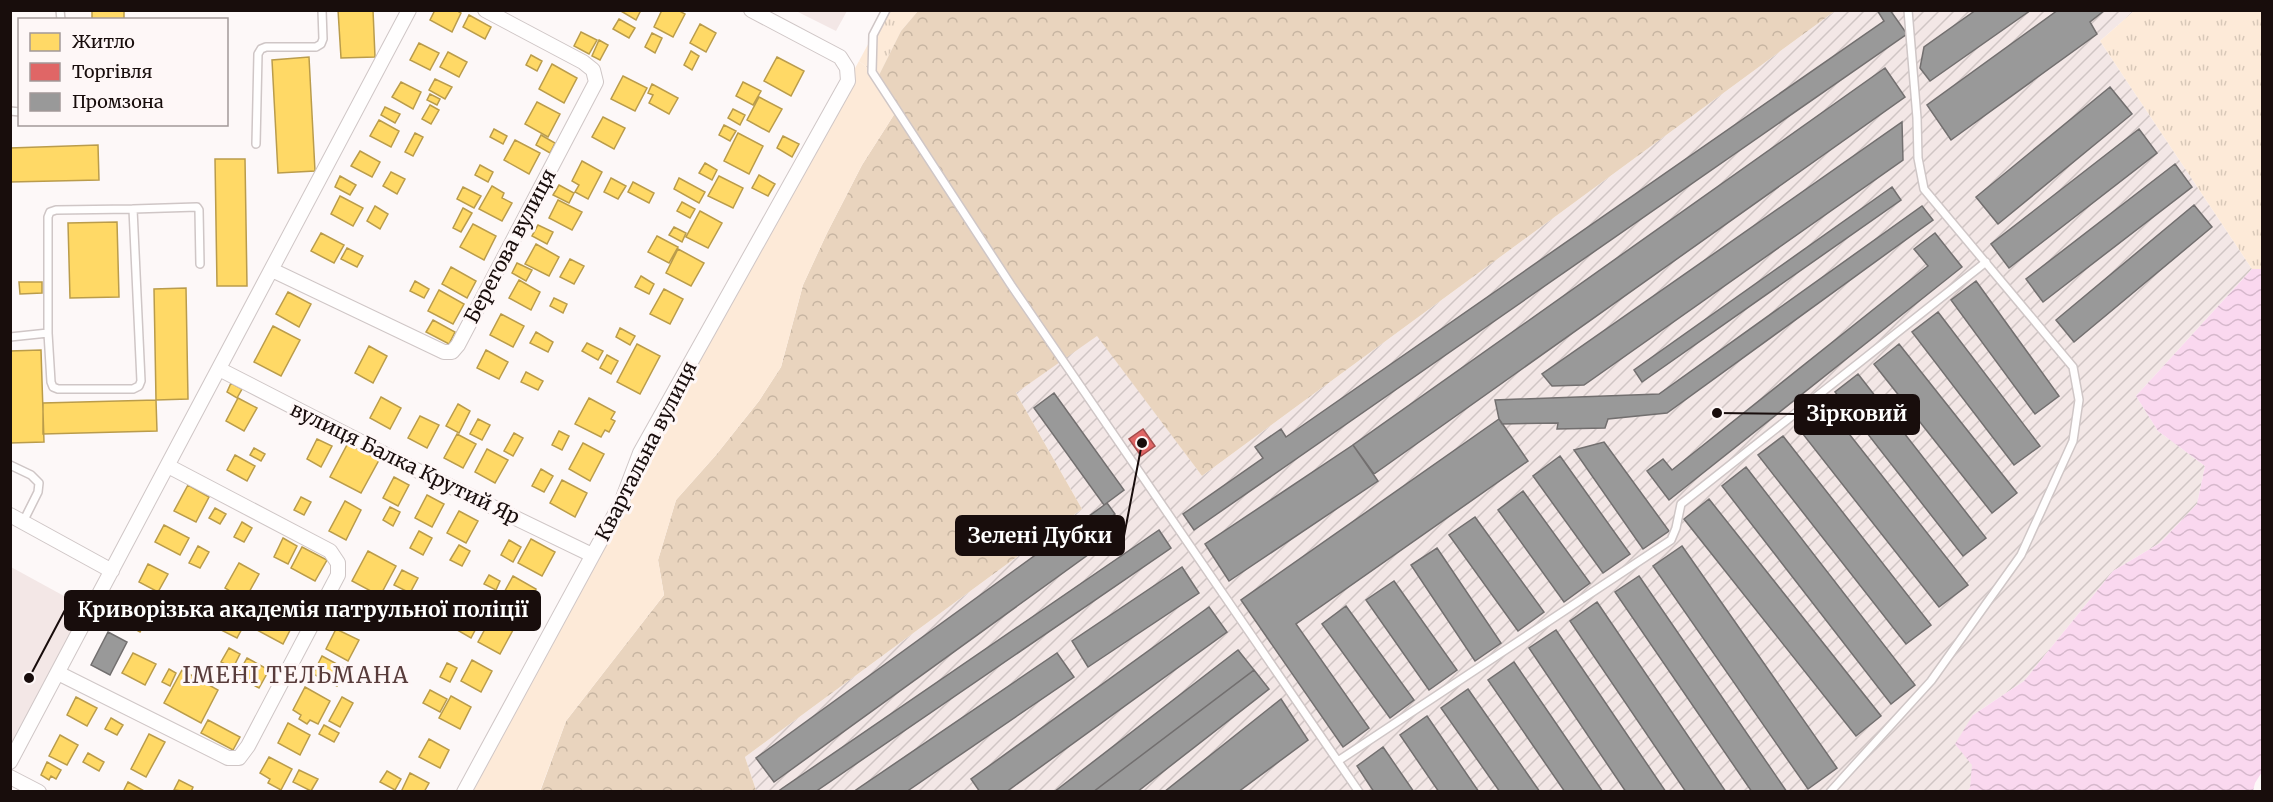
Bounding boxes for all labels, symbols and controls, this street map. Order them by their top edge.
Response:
legend [18,18,228,126]
text: Житло [72,30,135,53]
text: Торгівля [72,60,153,83]
text: Промзона [72,90,164,113]
street label: Берегова вулиця [458,164,561,327]
street label: Квартальна вулиця [589,357,702,545]
callout: Зірковий [1795,395,1919,434]
street label: вулиця Балка Крутий Яр [286,396,524,529]
text: Зірковий [1807,400,1908,427]
callout: Зелені Дубки [956,516,1124,555]
text: Зелені Дубки [968,522,1112,549]
callout: Криворізька академія патрульної поліції [65,591,540,630]
text: Криворізька академія патрульної поліції [78,596,529,623]
district label: ІМЕНІ ТЕЛЬМАНА [183,661,409,689]

